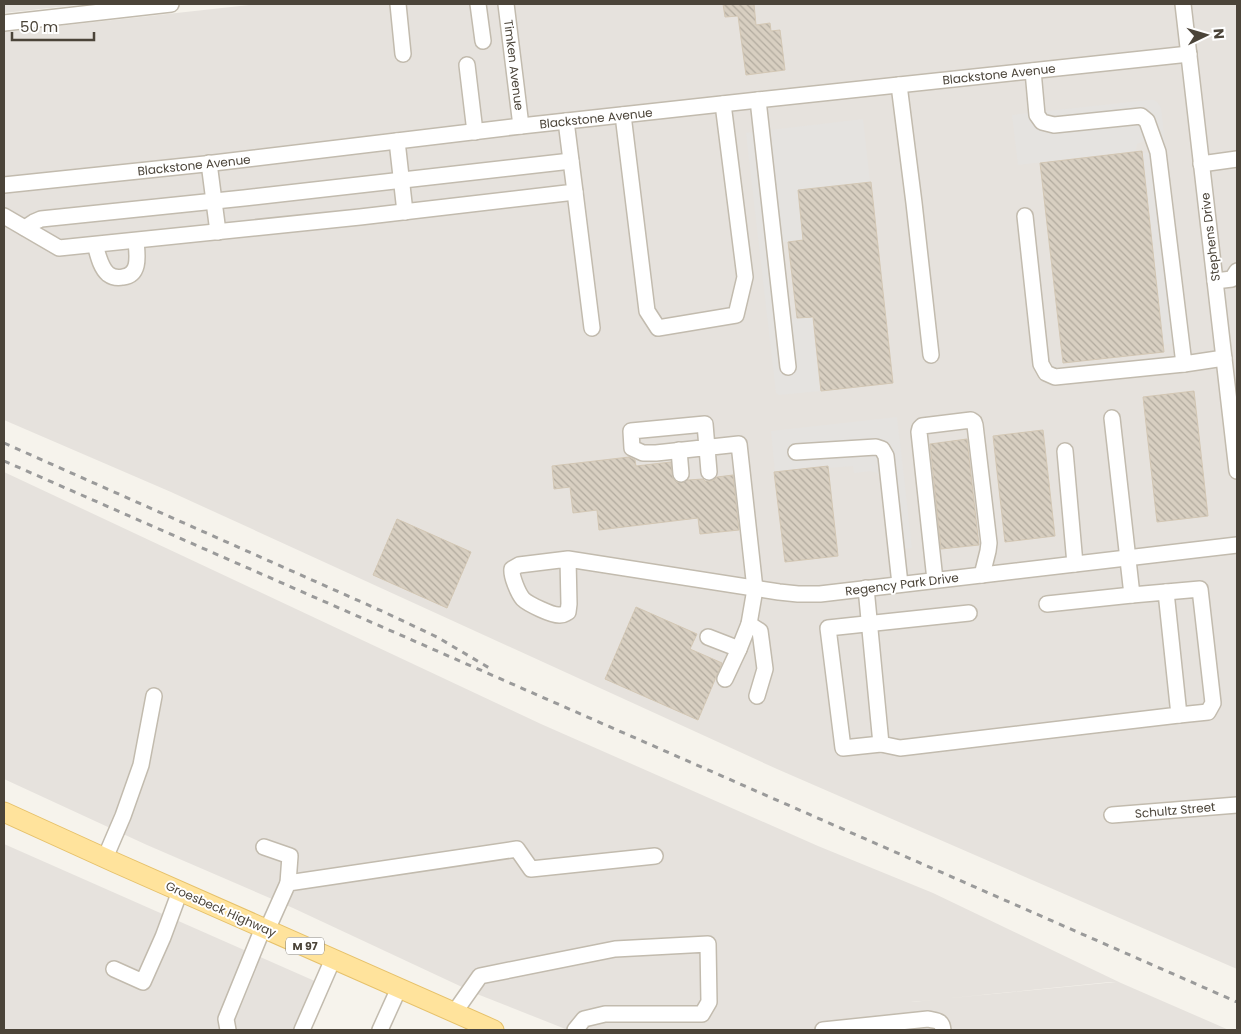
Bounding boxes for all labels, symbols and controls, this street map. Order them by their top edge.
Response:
scale bar [12,10,95,42]
north arrow [1181,10,1231,60]
text: 50 m [20,16,58,37]
street label: Timken Avenue [500,19,528,111]
text: N [1209,28,1229,40]
street label: Blackstone Avenue [942,60,1056,88]
street label: Blackstone Avenue [539,104,653,132]
street label: Blackstone Avenue [137,151,251,179]
street label: Stephens Drive [1196,192,1224,282]
street label: Regency Park Drive [844,569,960,599]
street label: Schultz Street [1134,798,1216,822]
street label: Groesbeck Highway [163,877,279,941]
road number: M 97 [286,938,324,954]

